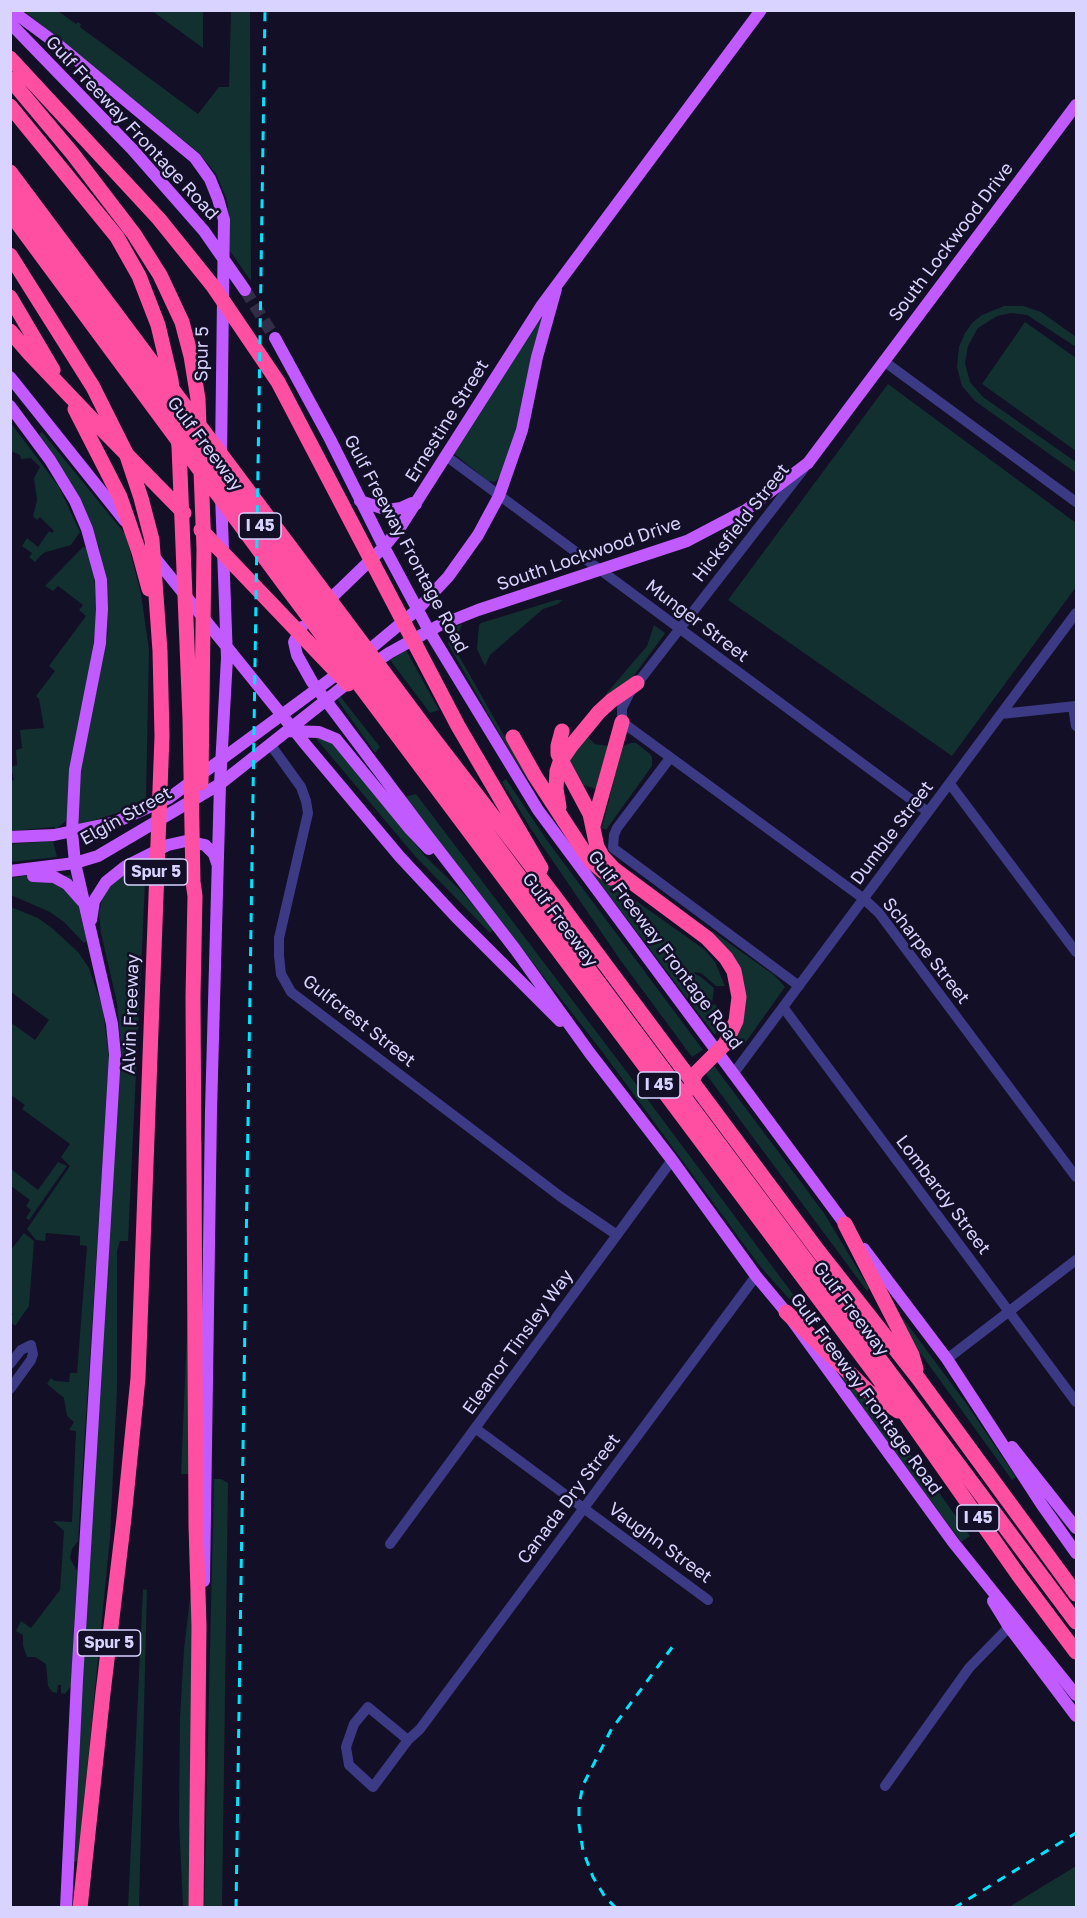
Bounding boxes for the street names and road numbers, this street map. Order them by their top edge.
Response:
street label: Gulf Freeway Frontage Road [41,32,223,224]
street label: South Lockwood Drive [884,158,1018,326]
street label: Spur 5 [191,326,213,382]
street label: Ernestine Street [401,356,493,486]
street label: Gulf Freeway [163,393,247,495]
street label: Gulf Freeway Frontage Road [339,431,473,657]
street label: Hicksfield Street [688,460,794,586]
street label: South Lockwood Drive [494,512,684,596]
road number: I 45 [239,513,281,539]
street label: Munger Street [641,575,753,667]
street label: Dumble Street [846,777,938,889]
street label: Elgin Street [76,782,176,850]
street label: Gulf Freeway Frontage Road [583,846,747,1054]
road number: Spur 5 [124,859,188,885]
street label: Gulf Freeway [518,869,602,971]
street label: Scharpe Street [878,894,974,1008]
street label: Alvin Freeway [118,954,144,1074]
street label: Gulfcrest Street [298,970,420,1072]
road number: I 45 [638,1072,680,1098]
street label: Lombardy Street [891,1131,995,1259]
street label: Gulf Freeway [809,1258,893,1360]
street label: Eleanor Tinsley Way [458,1265,578,1419]
street label: Gulf Freeway Frontage Road [786,1289,946,1499]
street label: Canada Dry Street [513,1430,625,1568]
street label: Vaughn Street [604,1498,716,1588]
road number: I 45 [957,1505,999,1531]
road number: Spur 5 [78,1630,140,1656]

